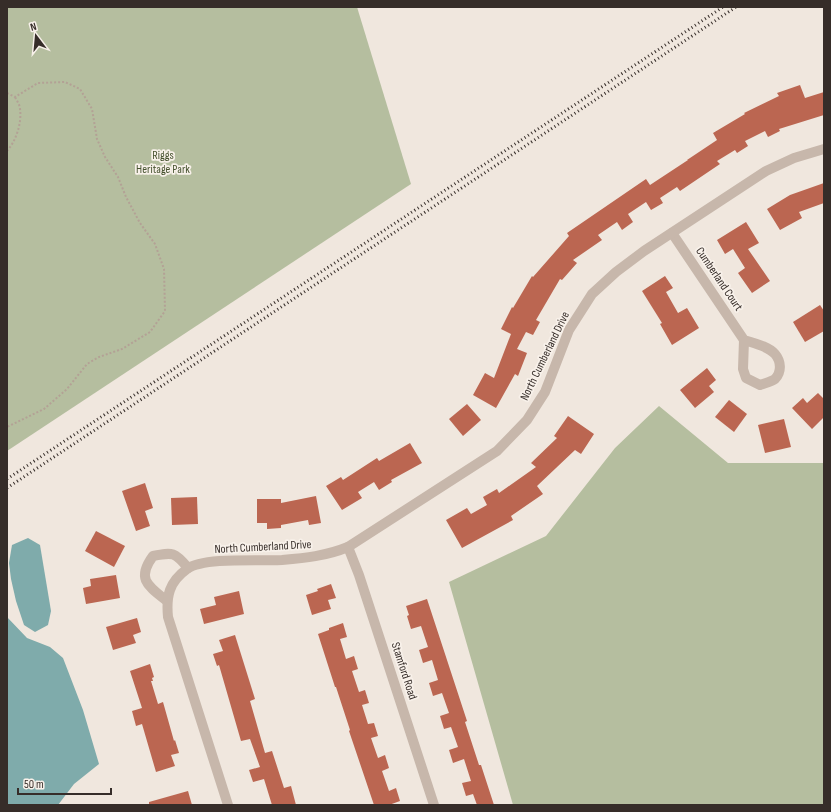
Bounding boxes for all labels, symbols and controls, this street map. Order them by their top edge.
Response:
north arrow [16,16,56,56]
text: N [29,20,38,34]
park label: Riggs Heritage Park [136,148,190,177]
street label: Cumberland Court [692,244,746,314]
street label: North Cumberland Drive [517,309,573,403]
street label: North Cumberland Drive [214,537,312,557]
street label: Stamford Road [388,640,420,702]
scale bar [18,770,111,796]
text: 50 m [24,777,44,792]

